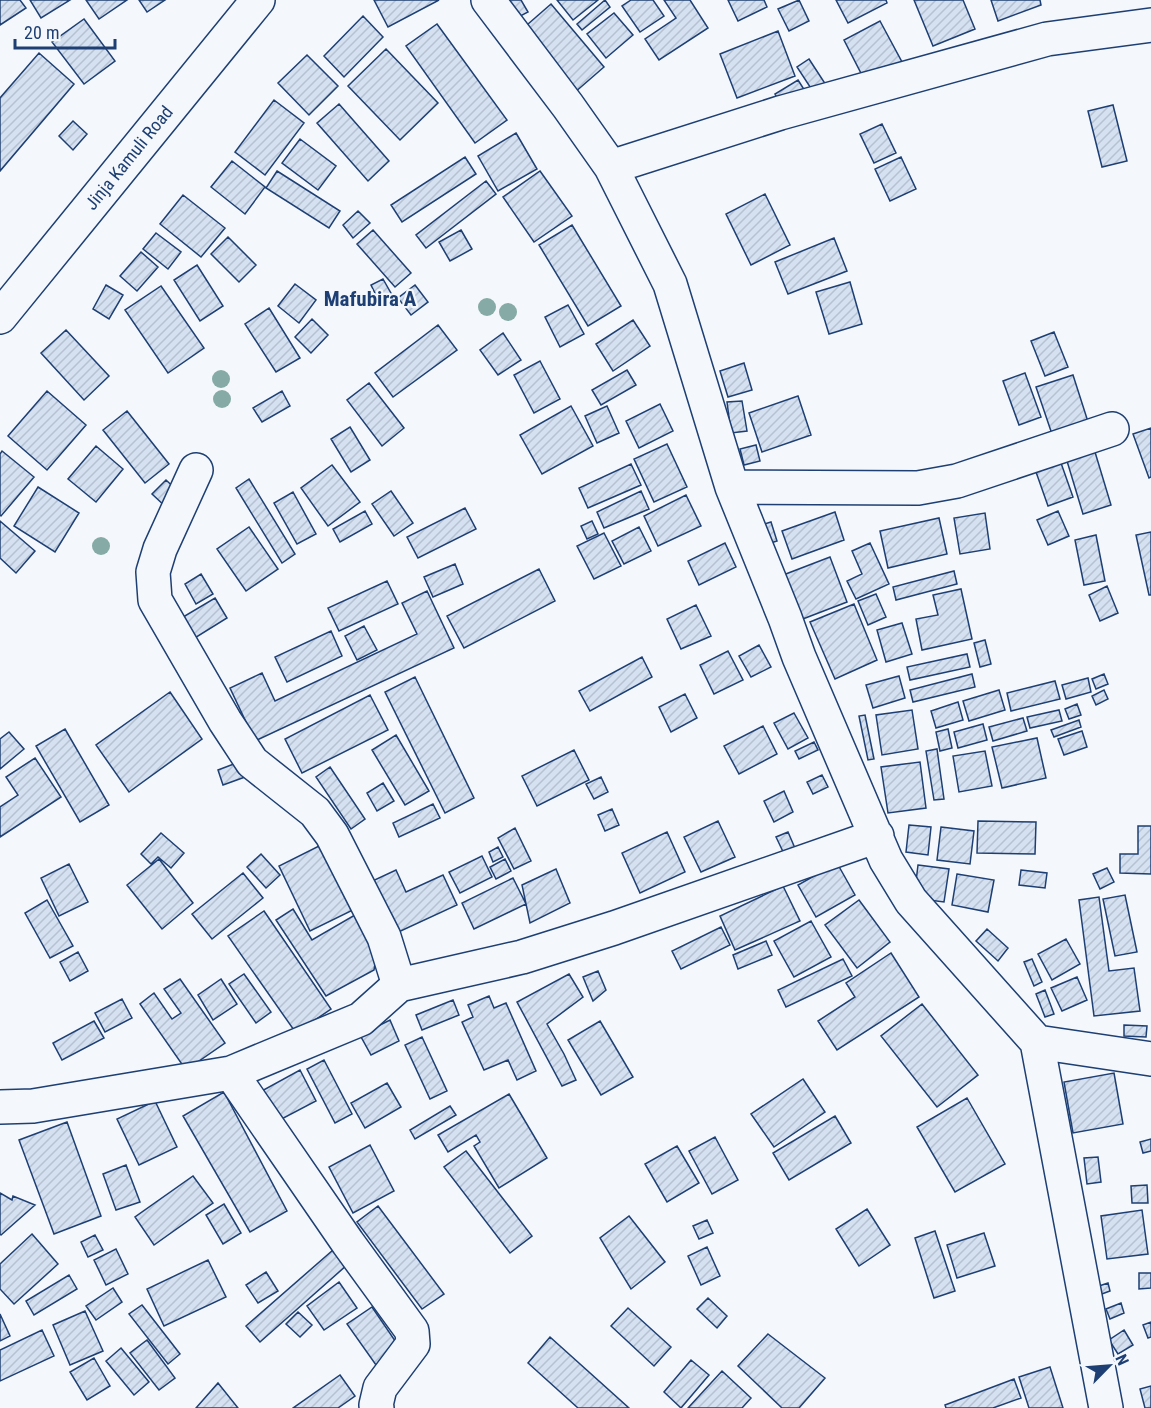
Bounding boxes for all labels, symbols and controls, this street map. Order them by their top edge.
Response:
scale bar [15,12,116,50]
text: 20 m [24,22,59,43]
street label: Jinja Kamuli Road [80,102,177,214]
district label: Mafubira A [324,287,417,311]
north arrow [1079,1336,1139,1396]
text: N [1111,1351,1133,1368]

